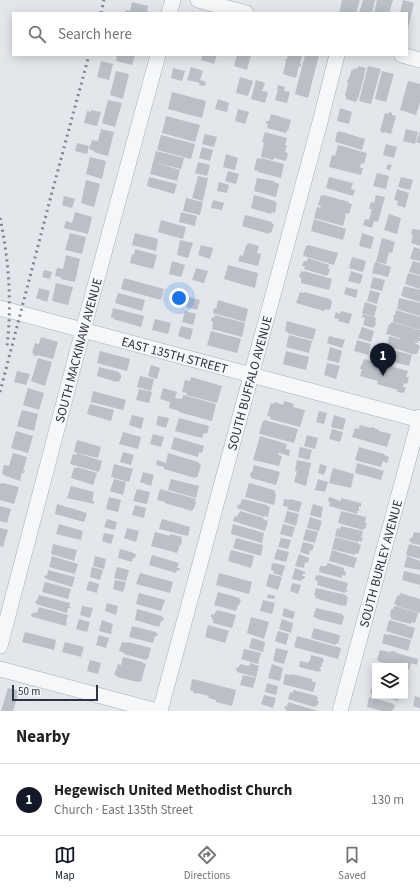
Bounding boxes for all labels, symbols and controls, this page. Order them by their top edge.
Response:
search box [12,12,408,56]
icon: search [26,23,48,45]
text: Search here [58,24,132,45]
street label: SOUTH MACKINAW AVENUE [51,276,107,425]
your location [169,288,189,308]
street label: SOUTH BUFFALO AVENUE [223,314,277,453]
street label: EAST 135TH STREET [119,333,230,378]
pin: 1 [370,343,396,376]
street label: SOUTH BURLEY AVENUE [355,498,407,629]
map controls [372,663,408,699]
button: layers [372,663,408,699]
scale bar [12,683,98,702]
text: 50 m [18,684,40,699]
text: Nearby [16,725,70,749]
text: Hegewisch United Methodist Church [54,780,292,801]
text: 1 [26,791,32,809]
text: 130 m [371,791,404,809]
text: Church · East 135th Street [54,801,193,819]
tab: Map [54,844,76,883]
tab: Directions [184,844,230,883]
tab: Saved [338,844,366,883]

